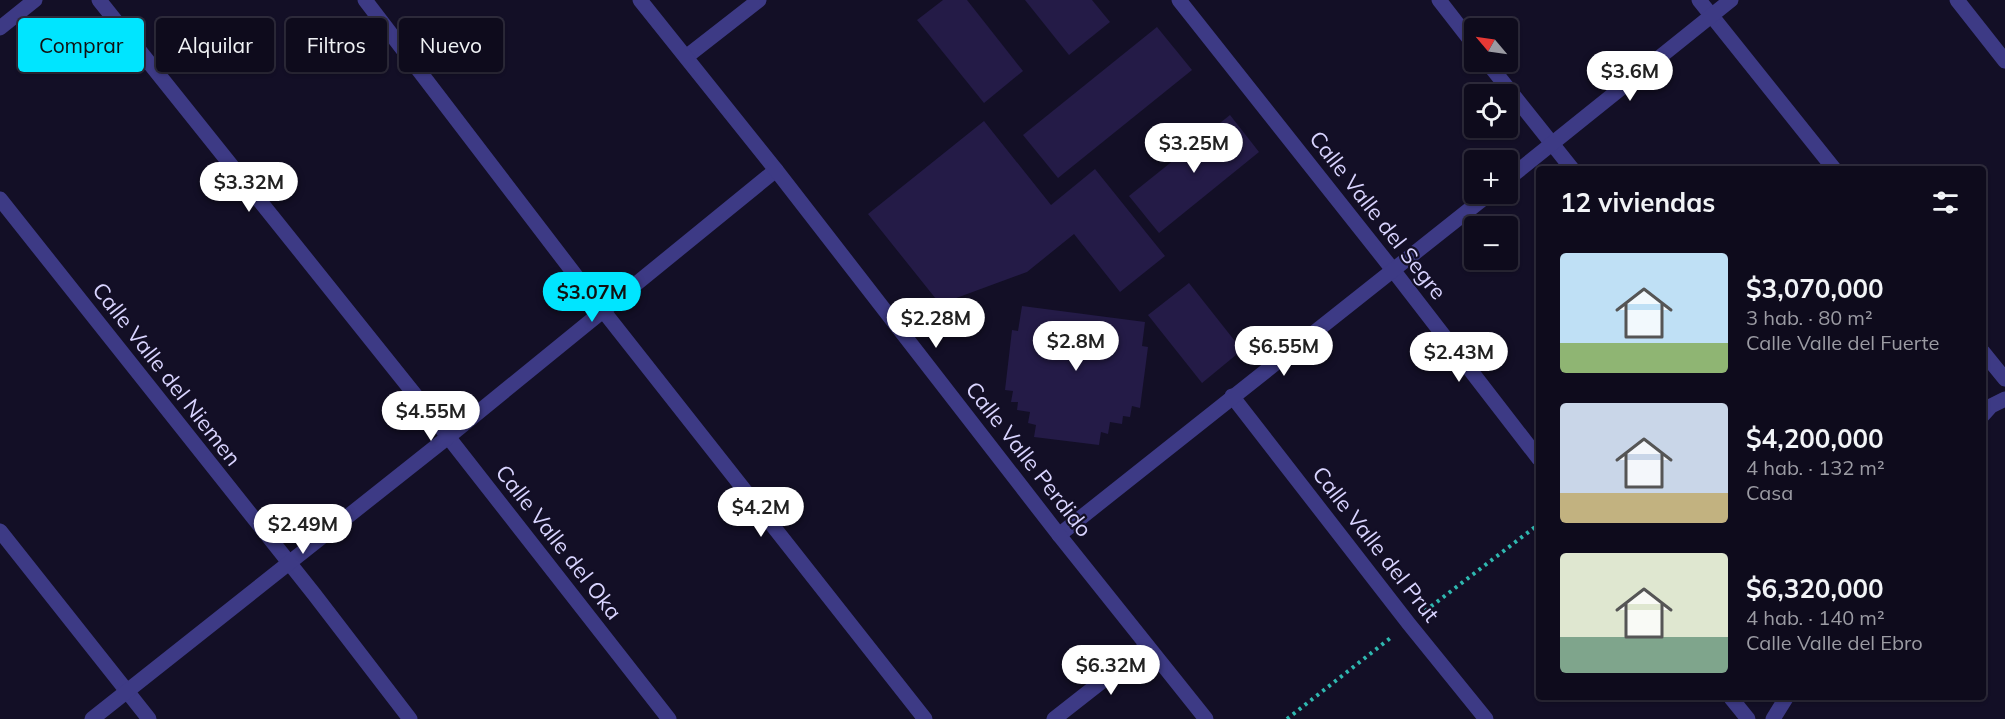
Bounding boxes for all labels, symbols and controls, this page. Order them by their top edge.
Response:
chip: Comprar [18,18,144,72]
chip: Alquilar [156,18,274,72]
chip: Filtros [286,18,387,72]
chip: Nuevo [399,18,503,72]
north arrow [1464,18,1518,72]
map controls [1464,18,1518,270]
pin: $3.6M [1588,51,1672,102]
text: $3.6M [1601,58,1659,83]
button: locate [1464,84,1518,138]
pin: $3.25M [1145,123,1243,174]
street label: Calle Valle del Segre [1303,125,1453,305]
text: $3.25M [1159,130,1229,155]
button: + [1464,150,1518,204]
pin: $3.32M [200,162,298,213]
text: $3.32M [214,169,284,194]
text: 12 viviendas [1560,186,1715,219]
icon: filters [1929,186,1962,219]
button: − [1464,216,1518,270]
pin: $3.07M [543,272,641,323]
text: $3,070,000 [1746,272,1884,305]
street label: Calle Valle del Niemen [87,277,247,471]
icon: home [1608,277,1680,349]
text: $3.07M [557,279,627,304]
pin: $2.28M [887,298,985,349]
text: $2.28M [901,305,971,330]
text: 3 hab. · 80 m² [1746,305,1873,330]
pin: $2.8M [1034,321,1118,372]
pin: $6.55M [1235,326,1333,377]
text: $2.8M [1047,328,1105,353]
text: Calle Valle del Fuerte [1746,330,1939,355]
pin: $2.43M [1410,332,1508,383]
text: $6.55M [1249,333,1319,358]
text: $2.43M [1424,339,1494,364]
street label: Calle Valle Perdido [960,376,1098,542]
pin: $4.55M [382,391,480,442]
text: $4.55M [396,398,466,423]
text: $4,200,000 [1746,422,1884,455]
icon: home [1608,427,1680,499]
text: 4 hab. · 132 m² [1746,455,1885,480]
street label: Calle Valle del Oka [490,459,628,625]
street label: Calle Valle del Prut [1306,460,1446,628]
text: Casa [1746,480,1793,505]
pin: $4.2M [719,487,803,538]
text: $4.2M [732,494,790,519]
pin: $2.49M [254,504,352,555]
text: $2.49M [268,511,338,536]
text: $6,320,000 [1746,572,1884,605]
icon: home [1608,577,1680,649]
text: 4 hab. · 140 m² [1746,605,1885,630]
text: Calle Valle del Ebro [1746,630,1923,655]
pin: $6.32M [1062,645,1160,696]
text: $6.32M [1076,652,1146,677]

